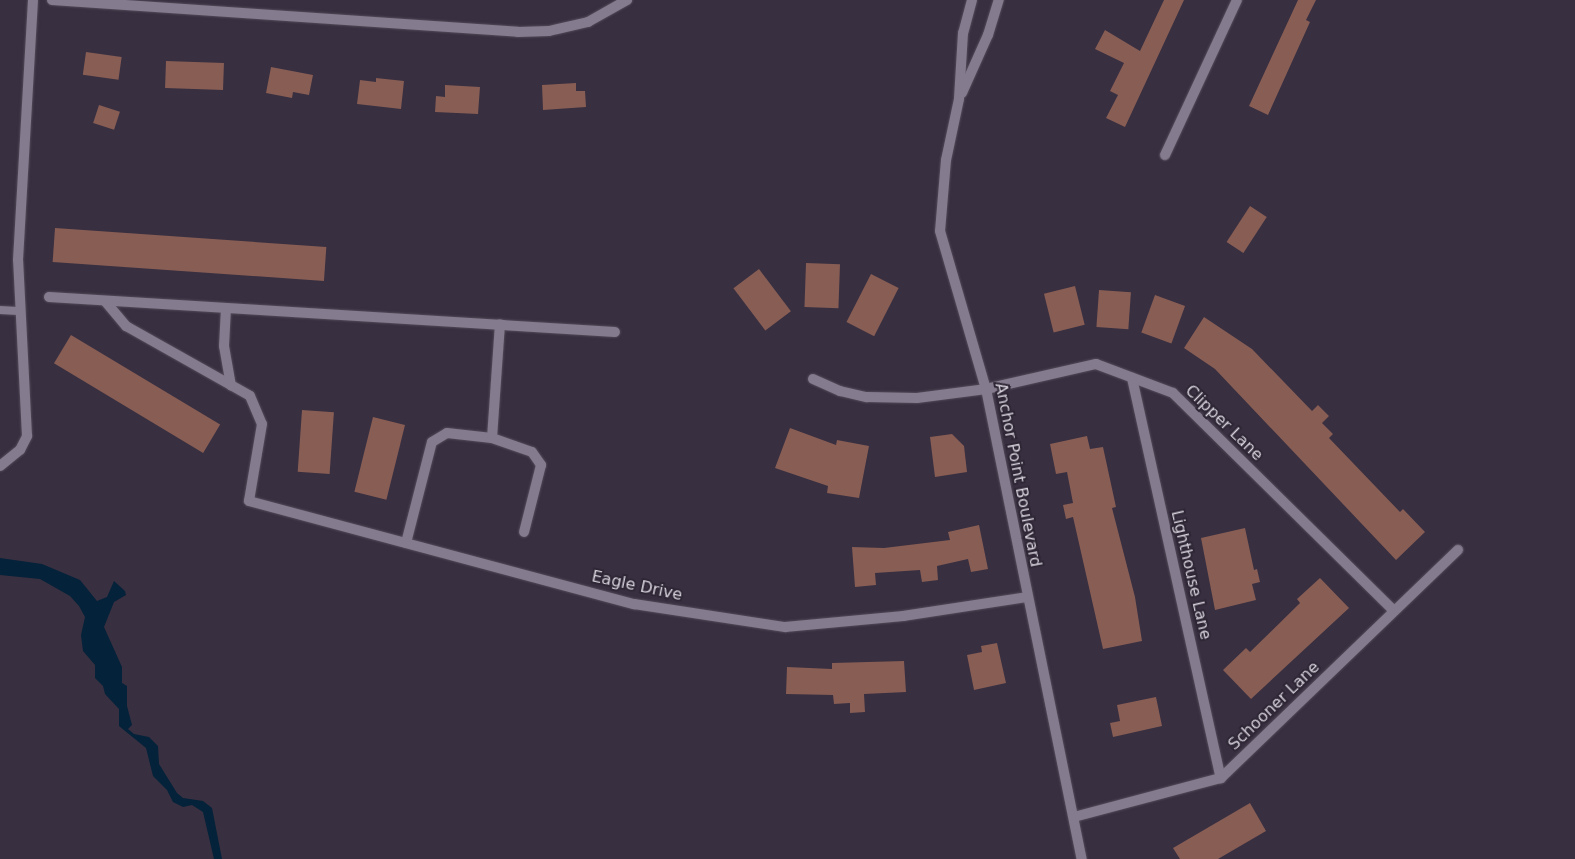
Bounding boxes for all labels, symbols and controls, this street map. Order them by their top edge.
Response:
street label: Anchor Point Boulevard [991,381,1045,569]
street label: Clipper Lane [1181,381,1267,465]
street label: Lighthouse Lane [1167,509,1215,641]
street label: Eagle Drive [590,567,684,605]
street label: Schooner Lane [1225,658,1323,754]

